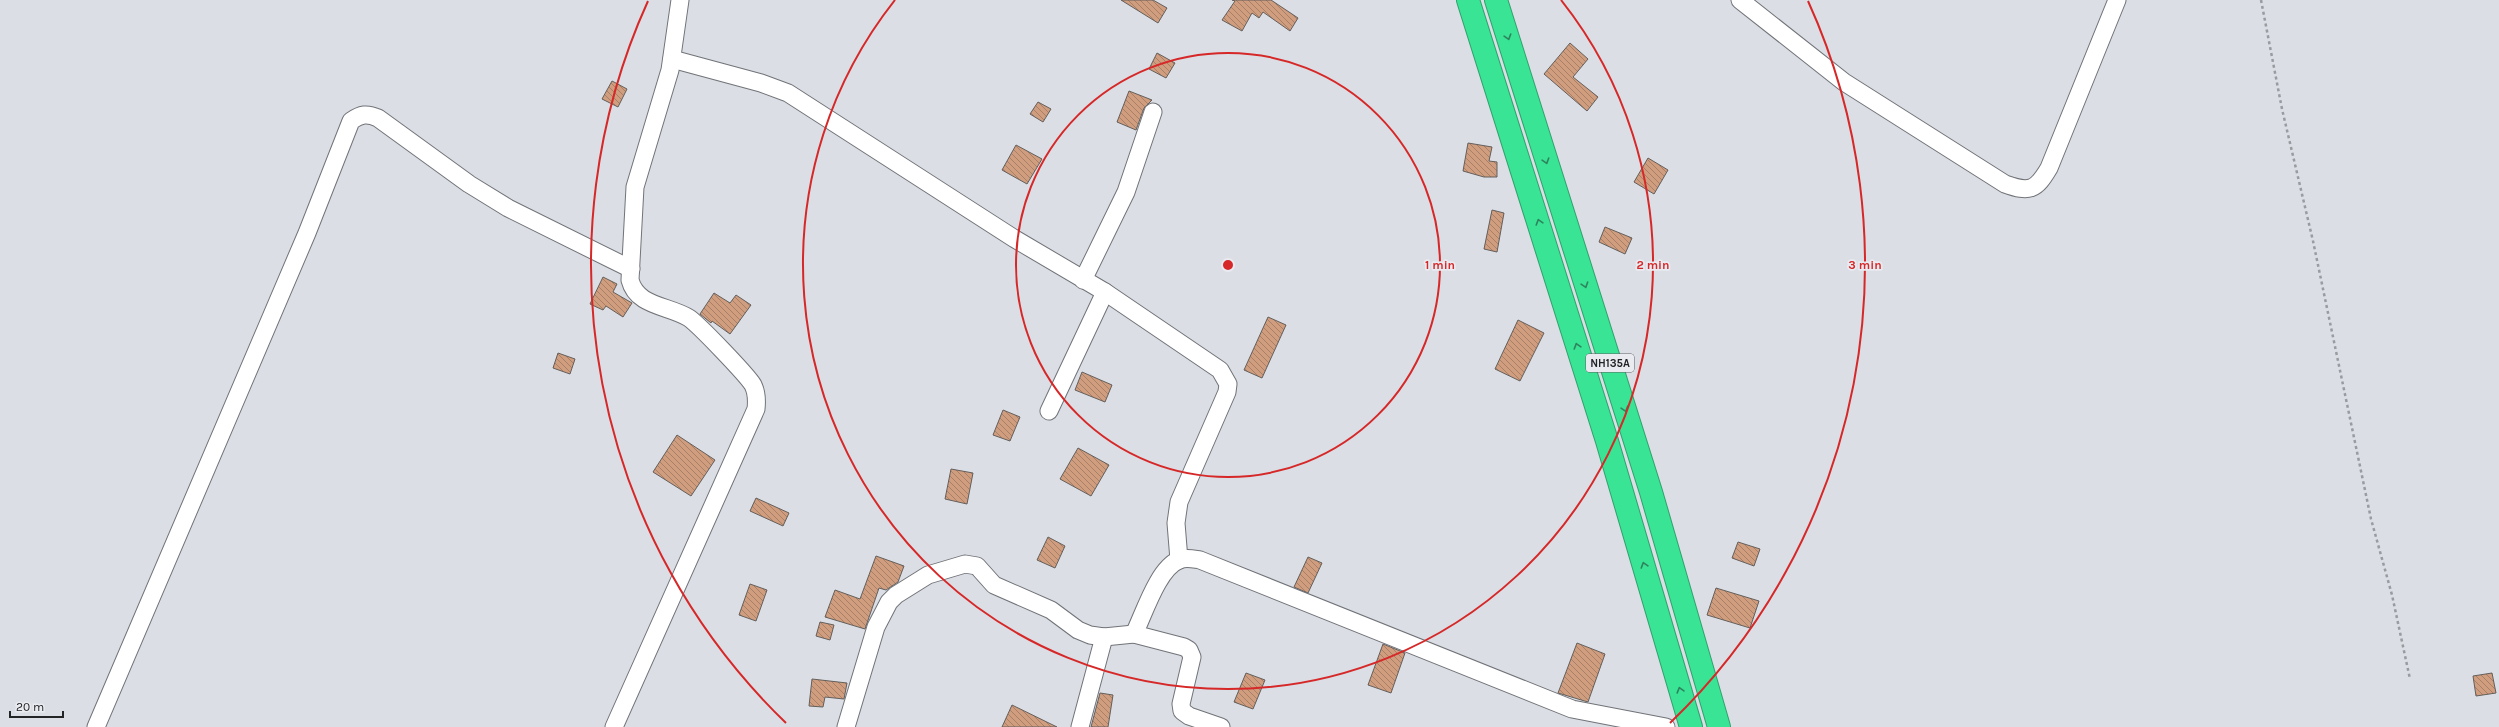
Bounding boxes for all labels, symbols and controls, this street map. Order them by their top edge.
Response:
one-way arrow [1503,34,1511,41]
one-way arrow [1542,158,1550,165]
one-way arrow [1535,219,1544,226]
centre of rings [1221,258,1235,272]
text: 1 min [1425,258,1455,272]
text: 2 min [1636,258,1670,272]
text: 3 min [1848,258,1882,272]
one-way arrow [1581,282,1589,289]
one-way arrow [1574,343,1582,350]
road number: NH135A [1586,354,1634,372]
one-way arrow [1620,406,1628,413]
one-way arrow [1640,561,1649,568]
one-way arrow [1676,686,1685,693]
scale bar [10,693,63,719]
text: 20 m [16,700,44,714]

